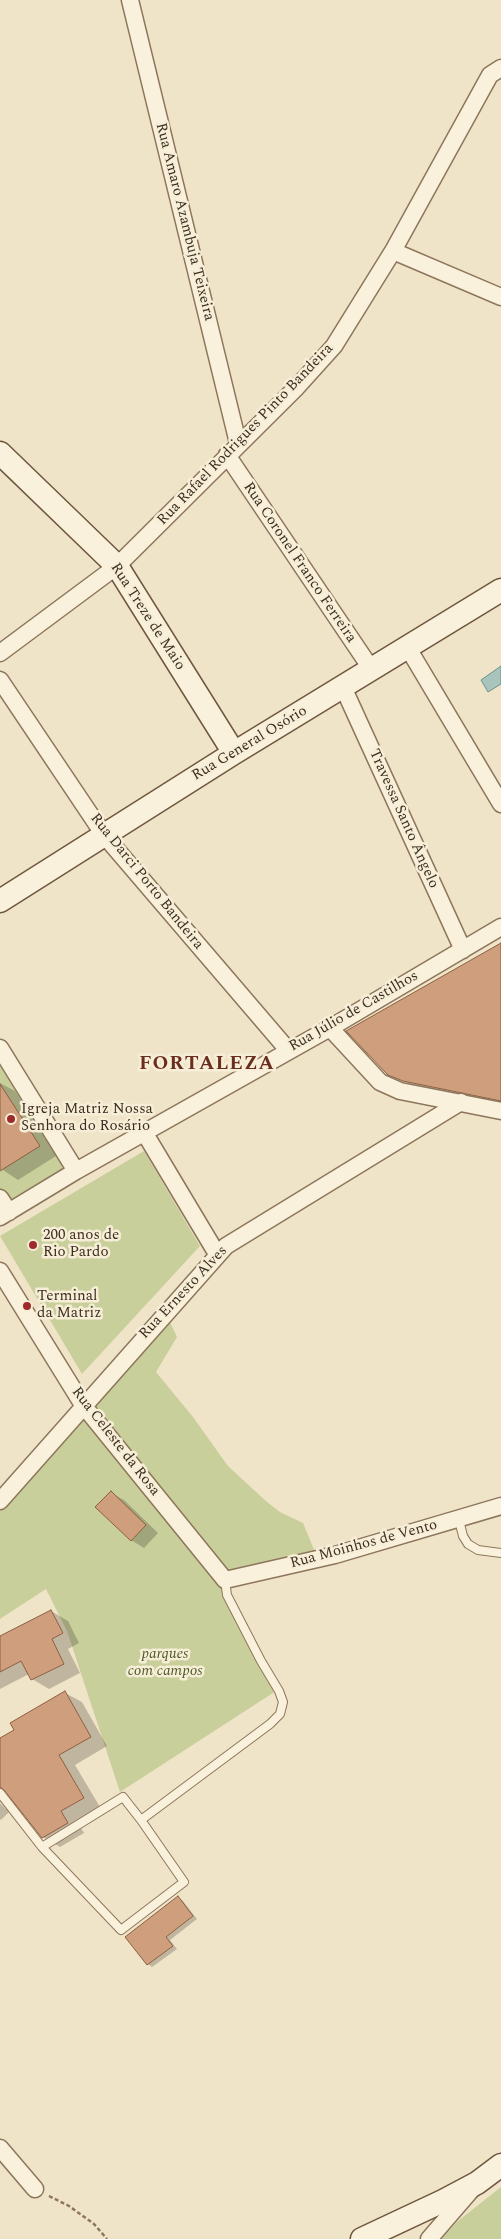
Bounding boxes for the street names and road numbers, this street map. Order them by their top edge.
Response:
street label: Rua Amaro Azambuja Teixeira [151,121,217,323]
street label: Rua Rafael Rodrigues Pinto Bandeira [154,340,338,530]
street label: Rua Coronel Franco Ferreira [238,479,360,647]
street label: Rua Treze de Maio [106,560,188,674]
street label: Rua General Osório [189,703,311,785]
street label: Travessa Santo Ângelo [364,747,442,891]
street label: Rua Darci Porto Bandeira [85,810,207,954]
street label: Rua Júlio de Castilhos [286,968,422,1056]
street label: Rua Ernesto Alves [136,1243,232,1343]
street label: Rua Celeste da Rosa [67,1384,163,1500]
street label: Rua Moinhos de Vento [288,1517,440,1573]

